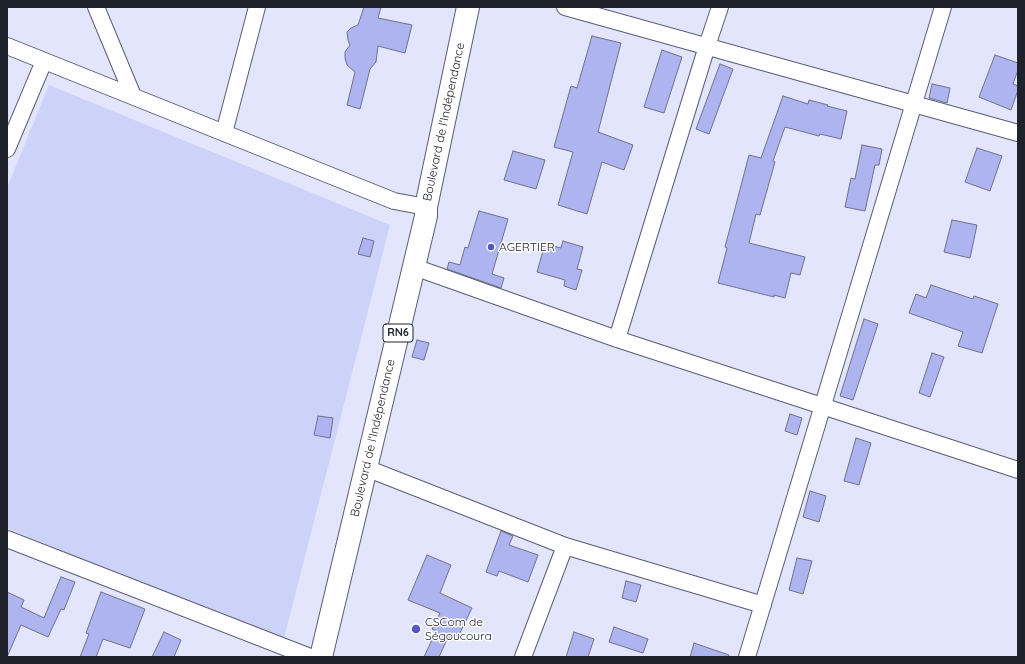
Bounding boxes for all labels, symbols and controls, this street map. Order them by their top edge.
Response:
street label: Boulevard de l'Indépendance [420,41,468,203]
place label: AGERTIER [499,240,555,254]
marker: AGERTIER [486,242,496,252]
road number: RN6 [383,324,413,342]
street label: Boulevard de l'Indépendance [348,358,398,518]
place label: CSCom de Ségoucoura [425,615,492,643]
marker: CSCom de Ségoucoura [410,623,422,635]

